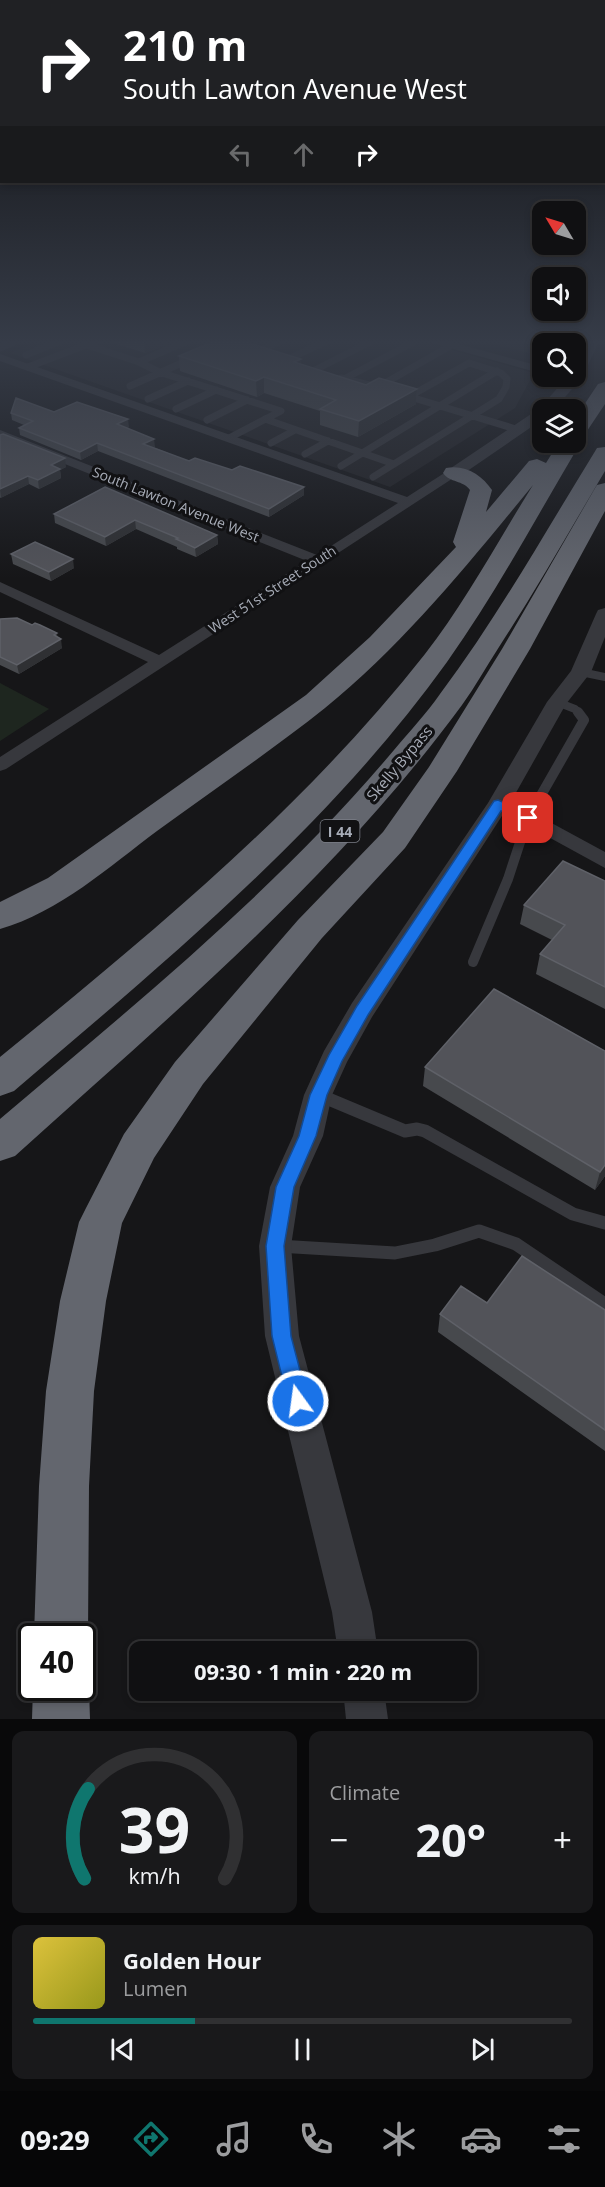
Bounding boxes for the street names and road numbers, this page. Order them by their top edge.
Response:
street label: South Lawton Avenue West [90,462,262,546]
street label: West 51st Street South [205,541,339,637]
street label: Skelly Bypass [362,721,436,805]
road number: I 44 [320,820,360,842]

